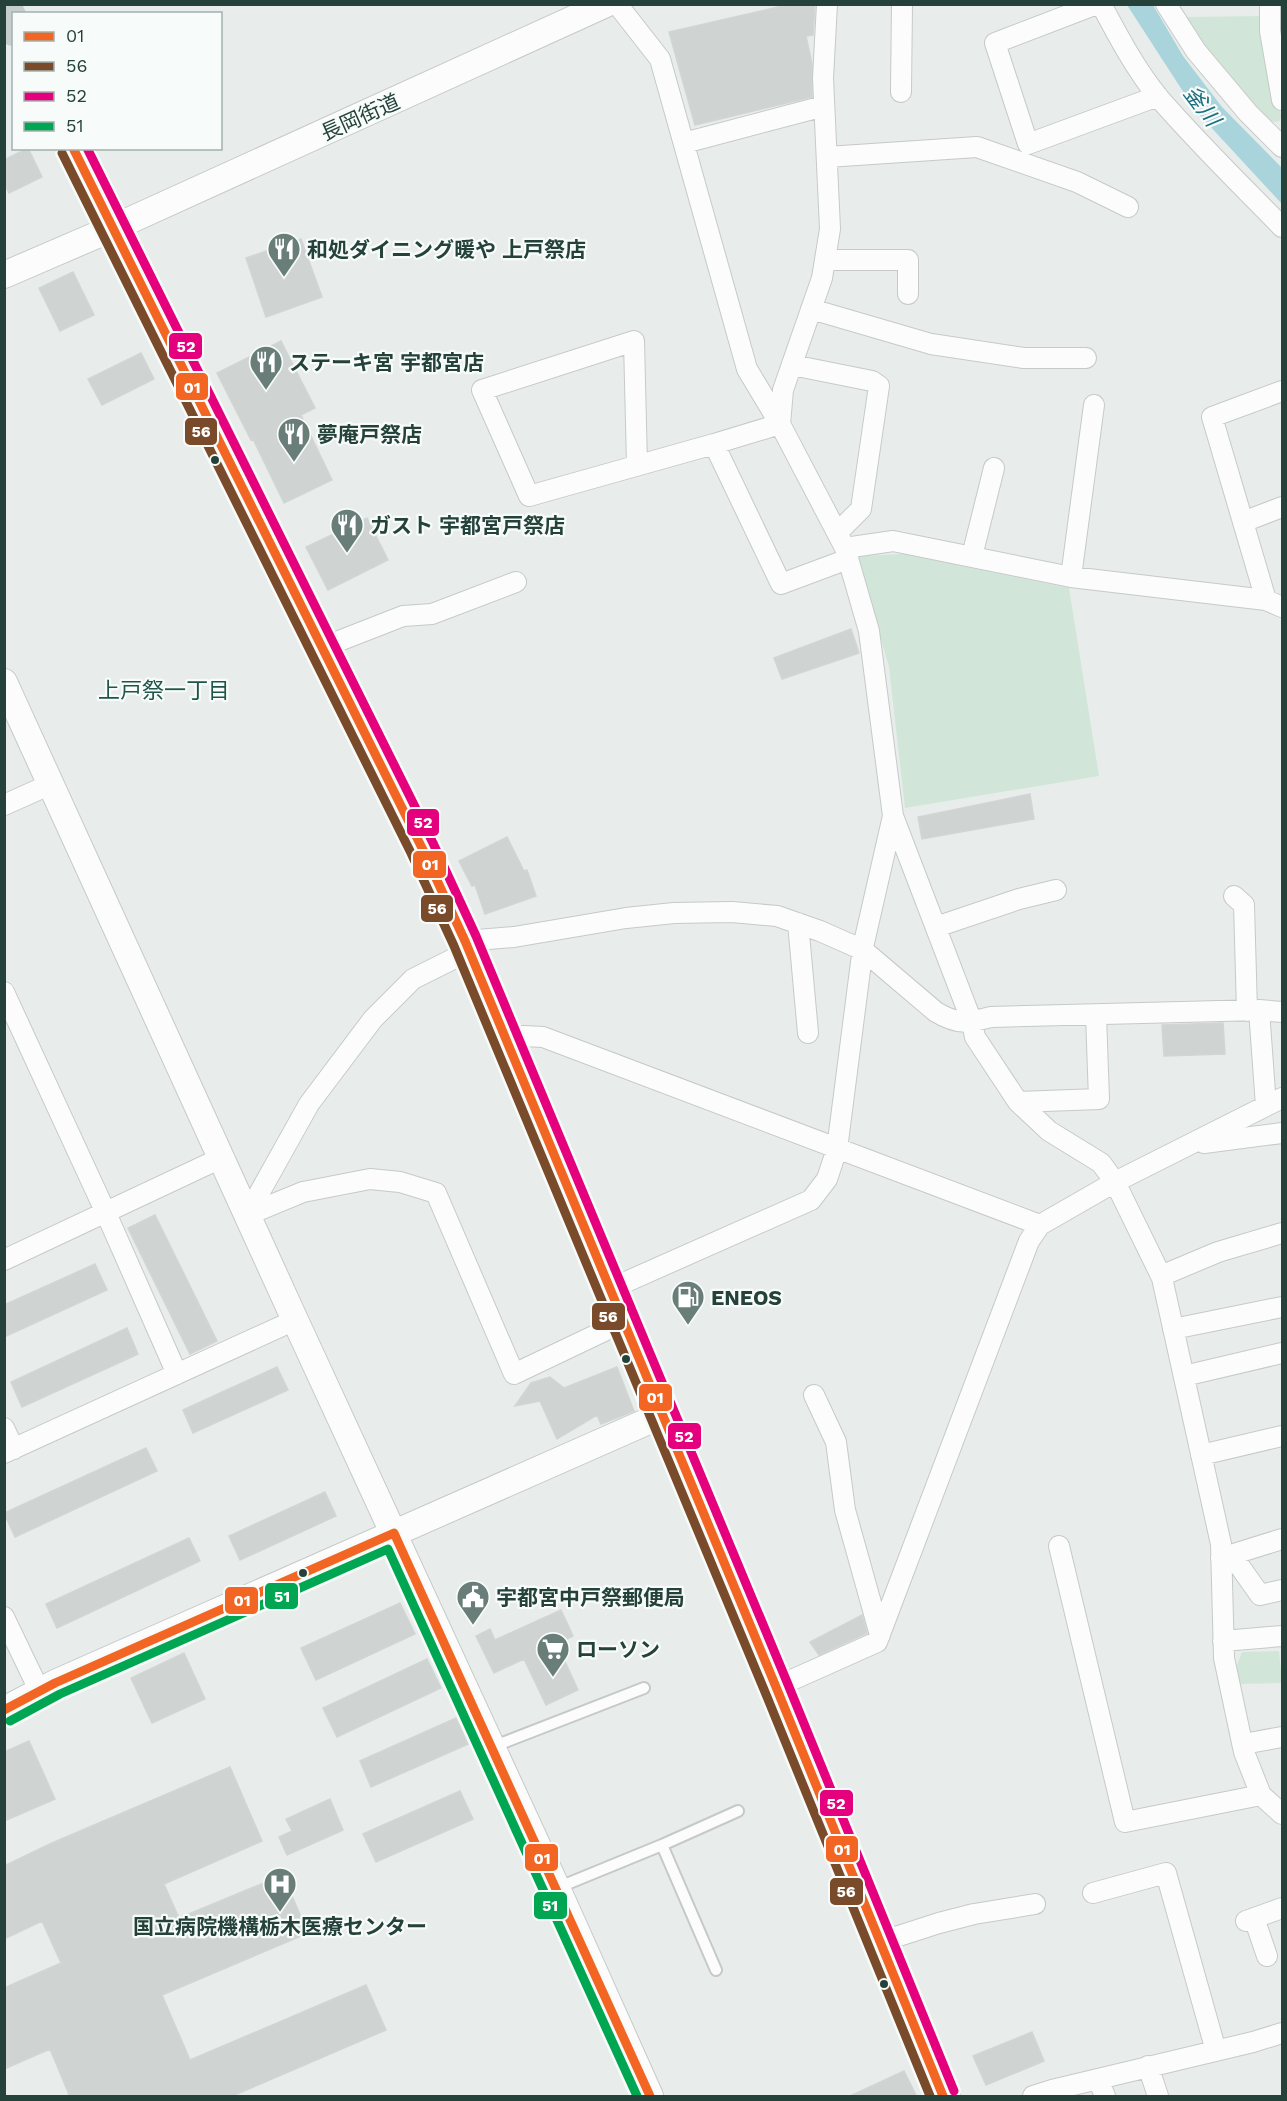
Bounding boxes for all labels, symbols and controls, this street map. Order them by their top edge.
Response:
legend [12,12,222,150]
text: 01 [66,25,84,46]
text: 56 [66,55,87,76]
water label: 釜川 [1179,81,1226,133]
text: 52 [66,85,87,106]
street label: 長岡街道 [317,88,403,146]
text: 51 [66,115,84,136]
restaurant icon: 和処ダイニング暖や 上戸祭店 [266,231,302,278]
place label: 和処ダイニング暖や 上戸祭店 [307,237,586,262]
line badge: 52 [168,332,203,360]
text: 52 [177,337,195,356]
restaurant icon: ステーキ宮 宇都宮店 [248,344,284,391]
place label: ステーキ宮 宇都宮店 [289,350,484,375]
line badge: 01 [175,372,209,401]
text: 01 [183,378,201,397]
restaurant icon: 夢庵戸祭店 [276,416,312,463]
line badge: 56 [184,417,218,446]
text: 56 [191,422,211,441]
place label: 夢庵戸祭店 [317,422,422,447]
unlabelled marker [209,454,221,466]
restaurant icon: ガスト 宇都宮戸祭店 [329,507,365,554]
place label: ガスト 宇都宮戸祭店 [370,513,565,538]
district label: 上戸祭一丁目 [98,678,230,703]
line badge: 52 [406,808,440,837]
text: 52 [414,813,432,832]
line badge: 01 [412,850,447,879]
text: 01 [421,855,439,874]
line badge: 56 [420,894,454,923]
text: 56 [427,899,447,918]
fuel station icon: ENEOS [670,1279,706,1326]
place label: ENEOS [711,1285,782,1310]
line badge: 56 [591,1302,626,1331]
text: 56 [598,1307,618,1326]
unlabelled marker [620,1353,632,1365]
line badge: 01 [638,1383,673,1412]
text: 01 [646,1388,664,1407]
line badge: 52 [667,1422,702,1450]
text: 52 [675,1427,693,1446]
unlabelled marker [297,1567,309,1579]
public building icon: 宇都宮中戸祭郵便局 [455,1579,491,1626]
line badge: 51 [264,1582,299,1610]
place label: 宇都宮中戸祭郵便局 [496,1585,685,1610]
line badge: 01 [224,1586,259,1615]
text: 51 [274,1587,290,1606]
text: 01 [233,1591,251,1610]
supermarket icon: ローソン [535,1631,571,1678]
place label: ローソン [576,1637,660,1662]
line badge: 52 [819,1789,854,1817]
text: 52 [827,1794,845,1813]
line badge: 01 [825,1835,859,1863]
text: 01 [833,1840,851,1859]
line badge: 01 [524,1843,559,1872]
text: 01 [533,1849,551,1868]
hospital icon: 国立病院機構栃木医療センター [262,1866,298,1913]
line badge: 56 [829,1877,864,1906]
text: 56 [836,1882,856,1901]
line badge: 51 [533,1891,568,1920]
text: 51 [542,1896,558,1915]
place label: 国立病院機構栃木医療センター [133,1914,427,1939]
unlabelled marker [878,1978,890,1990]

